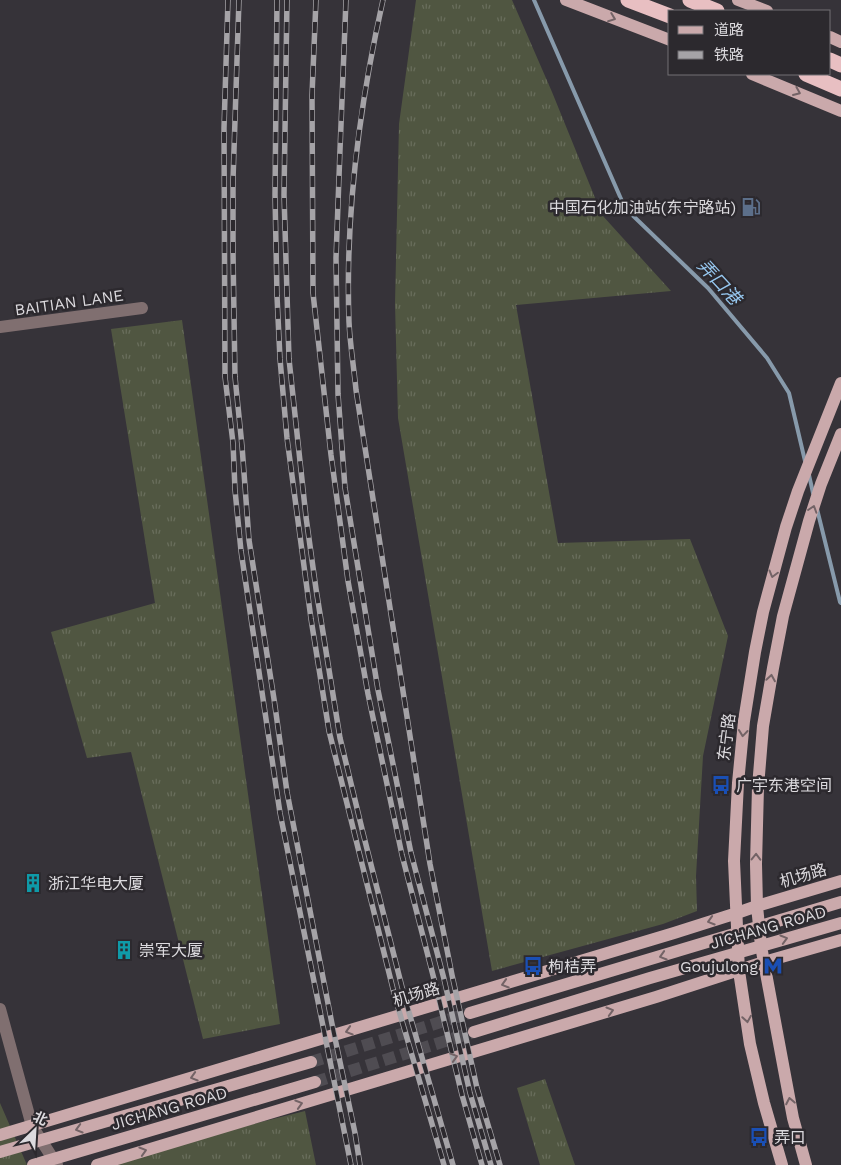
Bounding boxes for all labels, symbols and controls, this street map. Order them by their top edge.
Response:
legend [668,10,831,75]
one-way arrow [607,11,616,22]
text: 道路 [714,21,744,39]
text: 铁路 [714,46,744,64]
one-way arrow [792,86,801,97]
fuel station icon: 中国石化加油站(东宁路站) [740,196,762,218]
place label: 中国石化加油站(东宁路站) [549,198,736,217]
water label: 弄口港 [693,255,748,311]
street label: BAITIAN LANE [13,285,125,320]
one-way arrow [807,505,817,513]
one-way arrow [769,569,779,578]
one-way arrow [765,673,776,681]
street label: 东宁路 [714,712,739,762]
one-way arrow [738,730,749,738]
bus stop icon: 广宇东港空间 [710,774,732,796]
place label: 广宇东港空间 [736,776,832,795]
one-way arrow [751,853,761,860]
street label: 机场路 [777,860,829,891]
building icon: 浙江华电大厦 [22,872,44,894]
place label: 浙江华电大厦 [48,874,144,893]
street label: JICHANG ROAD [708,902,828,953]
one-way arrow [707,916,715,926]
one-way arrow [780,935,788,945]
building icon: 崇军大厦 [113,939,135,961]
place label: 崇军大厦 [139,941,203,960]
one-way arrow [659,950,667,960]
bus stop icon: 枸桔弄 [522,955,544,977]
metro station icon: Goujulong [762,955,784,977]
place label: 枸桔弄 [548,957,596,976]
place label: Goujulong [680,957,758,976]
street label: 机场路 [390,978,442,1011]
one-way arrow [501,978,509,988]
one-way arrow [605,1006,614,1016]
one-way arrow [741,1015,751,1024]
one-way arrow [346,1025,354,1035]
one-way arrow [450,1053,458,1063]
one-way arrow [190,1072,198,1082]
street label: JICHANG ROAD [109,1083,229,1134]
one-way arrow [785,1096,796,1105]
one-way arrow [294,1100,302,1110]
north arrow [10,1105,60,1155]
text: 北 [31,1108,50,1128]
one-way arrow [75,1123,83,1133]
bus stop icon: 弄口 [748,1126,770,1148]
place label: 弄口 [774,1128,806,1147]
one-way arrow [139,1146,147,1156]

